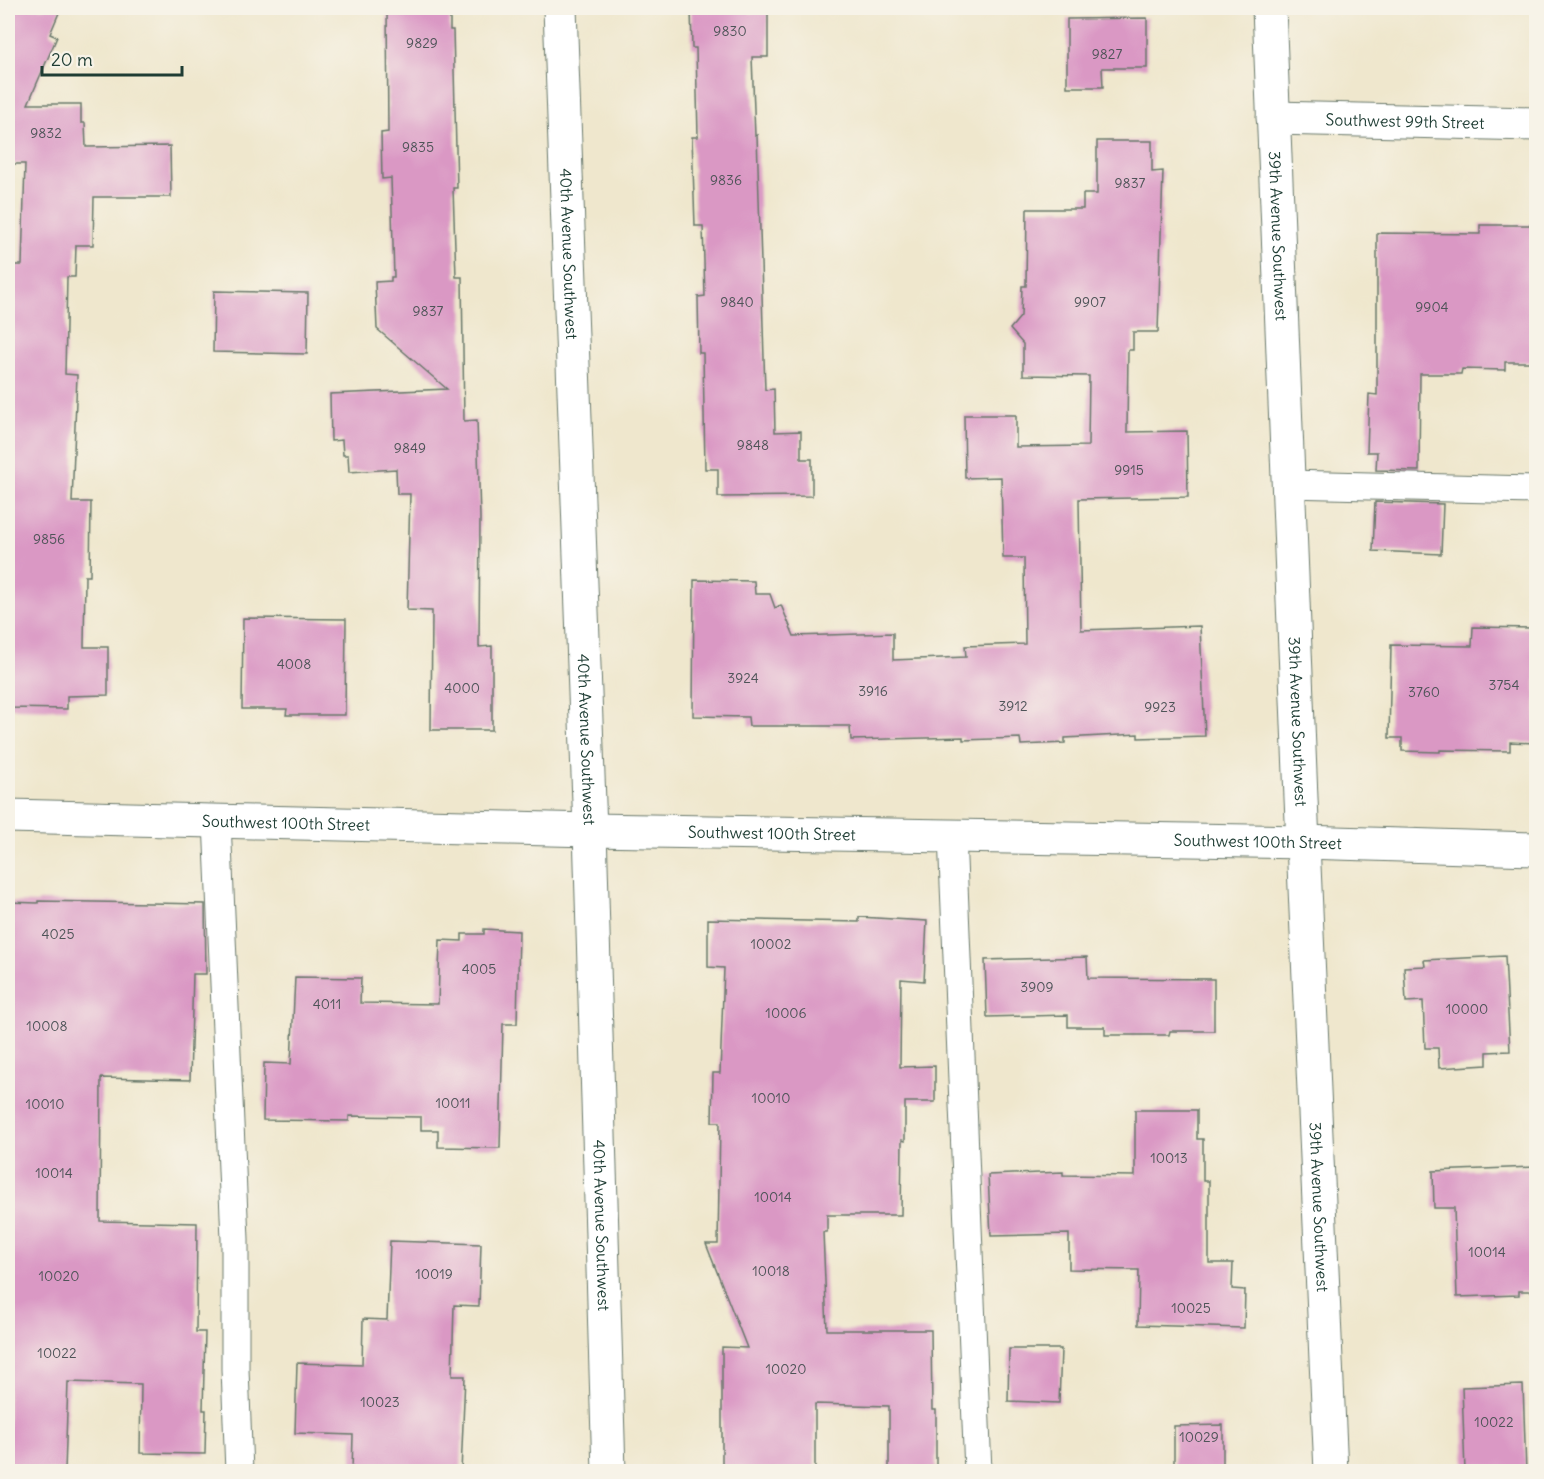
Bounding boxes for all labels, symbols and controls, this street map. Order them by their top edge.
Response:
house number: 9830 [713,22,747,40]
house number: 9829 [406,34,438,52]
scale bar [42,39,182,77]
house number: 9827 [1092,45,1122,63]
text: 20 m [51,48,93,71]
street label: Southwest 99th Street [1325,109,1485,133]
house number: 9832 [30,124,62,142]
house number: 9835 [402,138,434,156]
street label: 39th Avenue Southwest [1265,151,1292,322]
street label: 40th Avenue Southwest [556,168,582,340]
house number: 9836 [710,171,742,189]
house number: 9837 [1115,174,1146,192]
house number: 9840 [720,293,754,311]
house number: 9907 [1074,293,1106,311]
house number: 9904 [1415,298,1449,316]
house number: 9837 [413,302,444,320]
house number: 9848 [737,436,769,454]
house number: 9849 [394,439,426,457]
house number: 9915 [1114,461,1144,479]
house number: 9856 [33,530,65,548]
street label: 39th Avenue Southwest [1284,636,1311,807]
street label: 40th Avenue Southwest [574,654,600,826]
house number: 4008 [277,655,311,673]
house number: 3924 [727,669,759,687]
house number: 3754 [1489,676,1519,694]
house number: 4000 [444,679,480,697]
house number: 3916 [858,682,888,700]
house number: 3760 [1408,683,1440,701]
house number: 3912 [998,697,1028,715]
house number: 9923 [1144,698,1176,716]
street label: Southwest 100th Street [202,811,371,835]
street label: Southwest 100th Street [688,822,857,844]
street label: Southwest 100th Street [1174,830,1343,853]
house number: 4025 [41,925,75,943]
house number: 10002 [751,935,792,953]
house number: 4005 [462,960,496,978]
house number: 3909 [1020,978,1054,996]
house number: 4011 [313,995,341,1013]
house number: 10000 [1446,1000,1488,1018]
house number: 10006 [765,1004,807,1022]
house number: 10008 [26,1017,68,1035]
house number: 10010 [752,1089,790,1107]
house number: 10011 [435,1094,471,1112]
house number: 10010 [26,1095,64,1113]
street label: 39th Avenue Southwest [1305,1122,1333,1293]
street label: 40th Avenue Southwest [589,1139,614,1312]
house number: 10013 [1150,1149,1188,1167]
house number: 10014 [35,1164,73,1182]
house number: 10014 [754,1188,792,1206]
house number: 10014 [1468,1243,1506,1261]
house number: 10018 [752,1262,790,1280]
house number: 10019 [415,1265,453,1283]
house number: 10020 [39,1267,79,1285]
house number: 10025 [1171,1299,1211,1317]
house number: 10022 [37,1344,77,1362]
house number: 10020 [766,1360,806,1378]
house number: 10023 [360,1393,400,1411]
house number: 10022 [1474,1413,1514,1431]
house number: 10029 [1179,1428,1219,1446]

